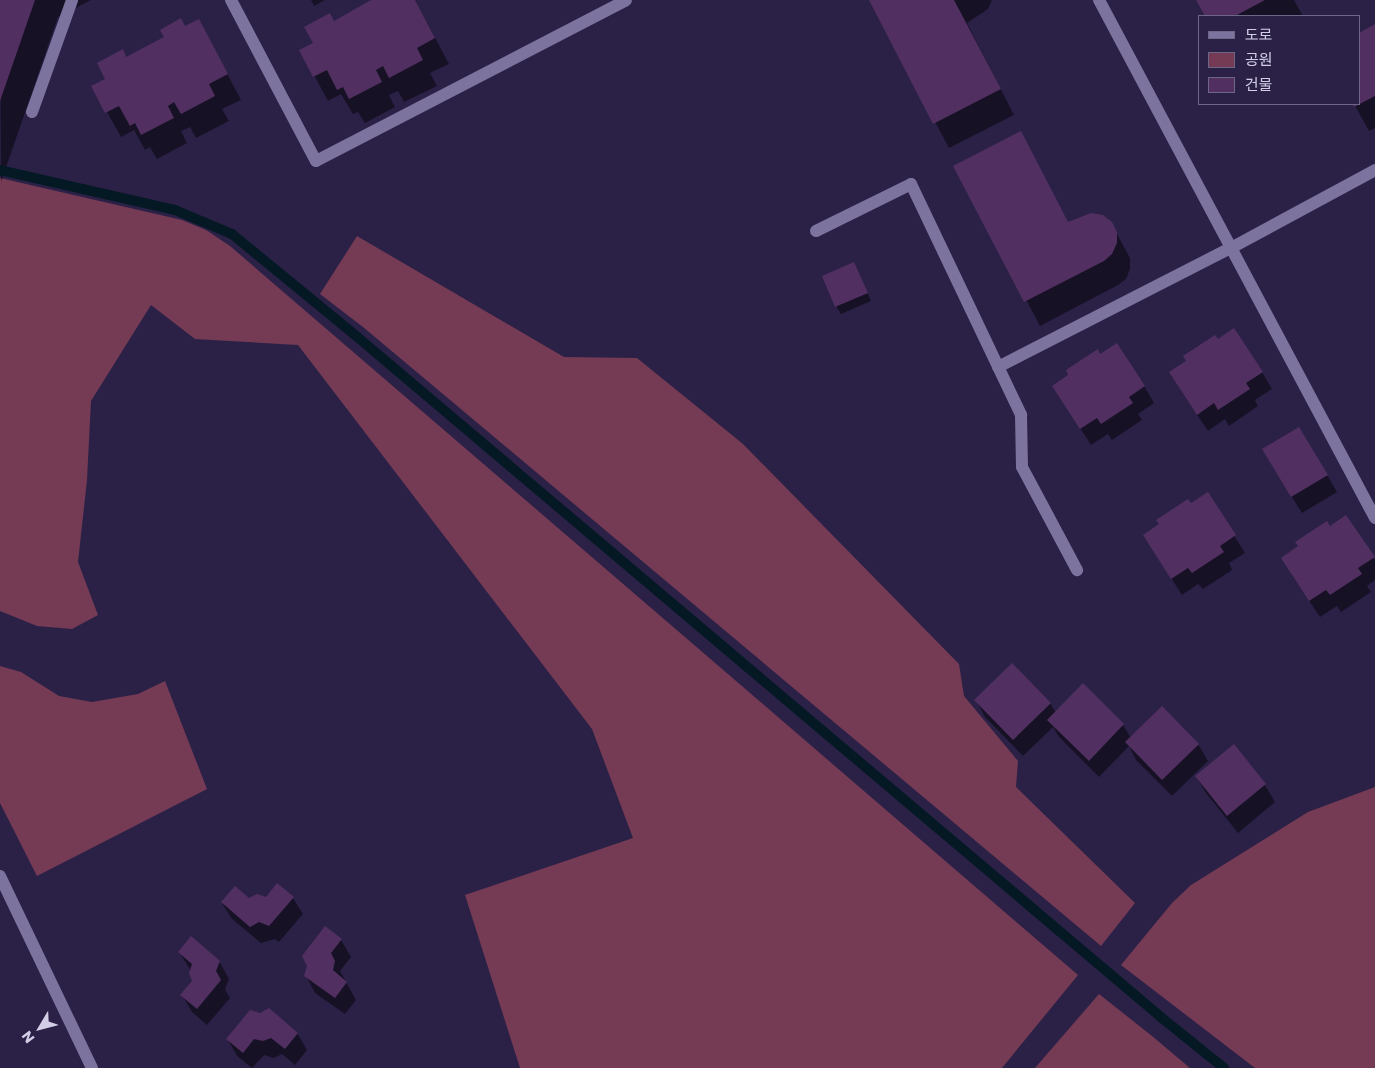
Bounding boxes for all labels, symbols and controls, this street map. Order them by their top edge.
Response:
legend [1198,15,1360,105]
text: 도로 [1245,24,1273,45]
text: 공원 [1245,49,1273,70]
text: 건물 [1245,74,1273,95]
north arrow [15,1003,65,1053]
text: N [17,1027,39,1047]

